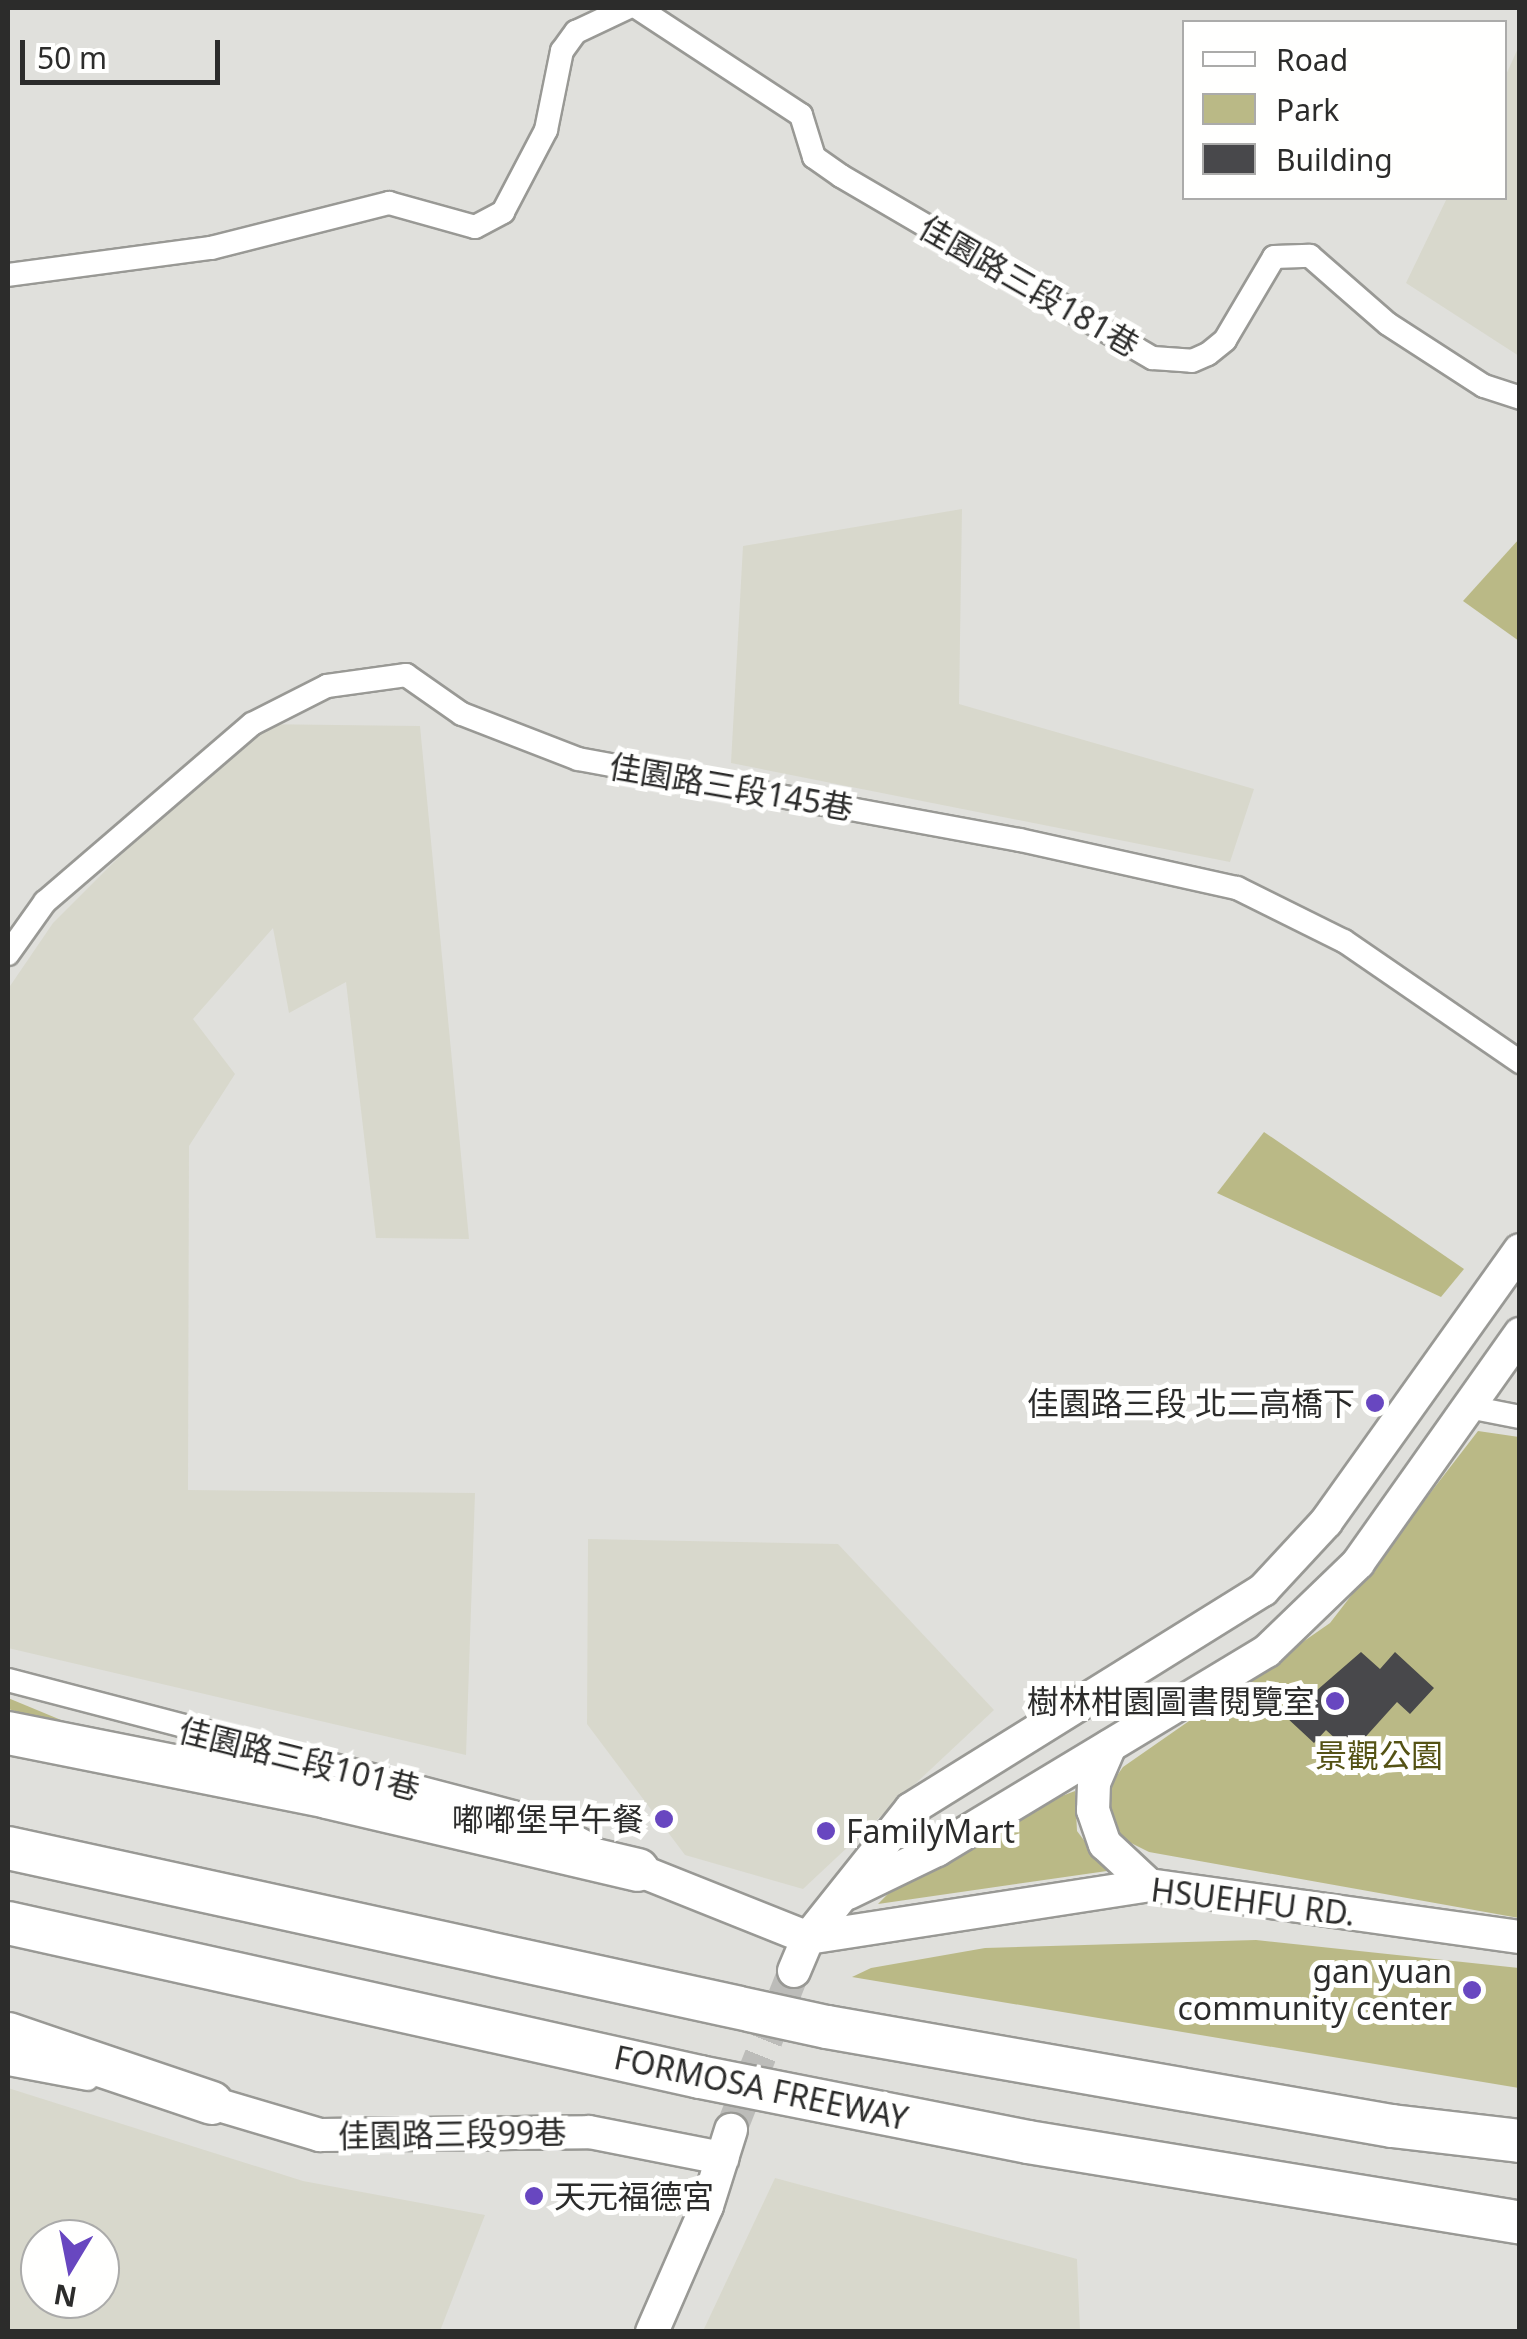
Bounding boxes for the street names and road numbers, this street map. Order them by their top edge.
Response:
street label: 佳園路三段181巷 [912,208,1146,364]
street label: 佳園路三段145巷 [606,747,856,827]
street label: 佳園路三段101巷 [175,1711,423,1807]
street label: HSUEHFU RD. [1149,1870,1357,1934]
street label: FORMOSA FREEWAY [611,2038,911,2138]
street label: 佳園路三段99巷 [337,2113,567,2155]

